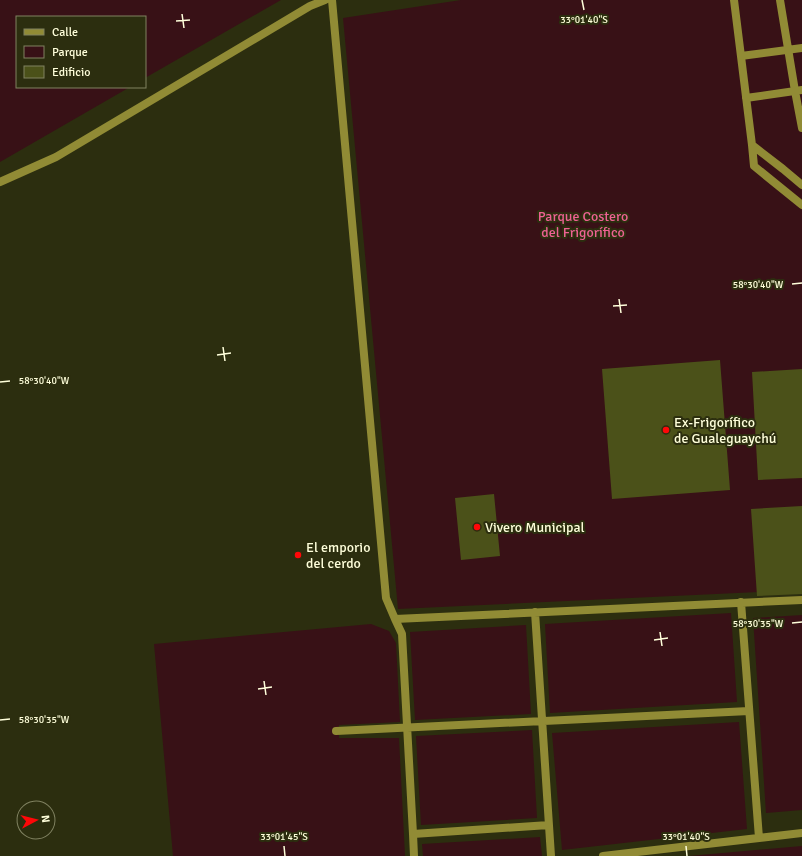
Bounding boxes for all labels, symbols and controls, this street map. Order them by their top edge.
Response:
text: 33°01'40"S [560,14,608,26]
legend [16,16,146,88]
text: Calle [52,25,78,40]
text: Parque [52,45,88,60]
text: Edificio [52,65,90,80]
park label: Parque Costero del Frigorífico [538,208,628,241]
text: 58°30'40"W [733,279,784,291]
text: 58°30'40"W [19,375,70,387]
place label: Ex-Frigorífico de Gualeguaychú [674,414,776,447]
marker: Ex-Frigorífico de Gualeguaychú [661,425,671,435]
place label: Vivero Municipal [485,519,585,536]
marker: Vivero Municipal [472,522,482,532]
place label: El emporio del cerdo [306,539,370,572]
marker: El emporio del cerdo [293,550,303,560]
text: 58°30'35"W [733,618,784,630]
text: 58°30'35"W [19,714,70,726]
north arrow [16,800,56,840]
text: N [39,814,52,823]
text: 33°01'45"S [260,831,308,843]
text: 33°01'40"S [662,831,710,843]

